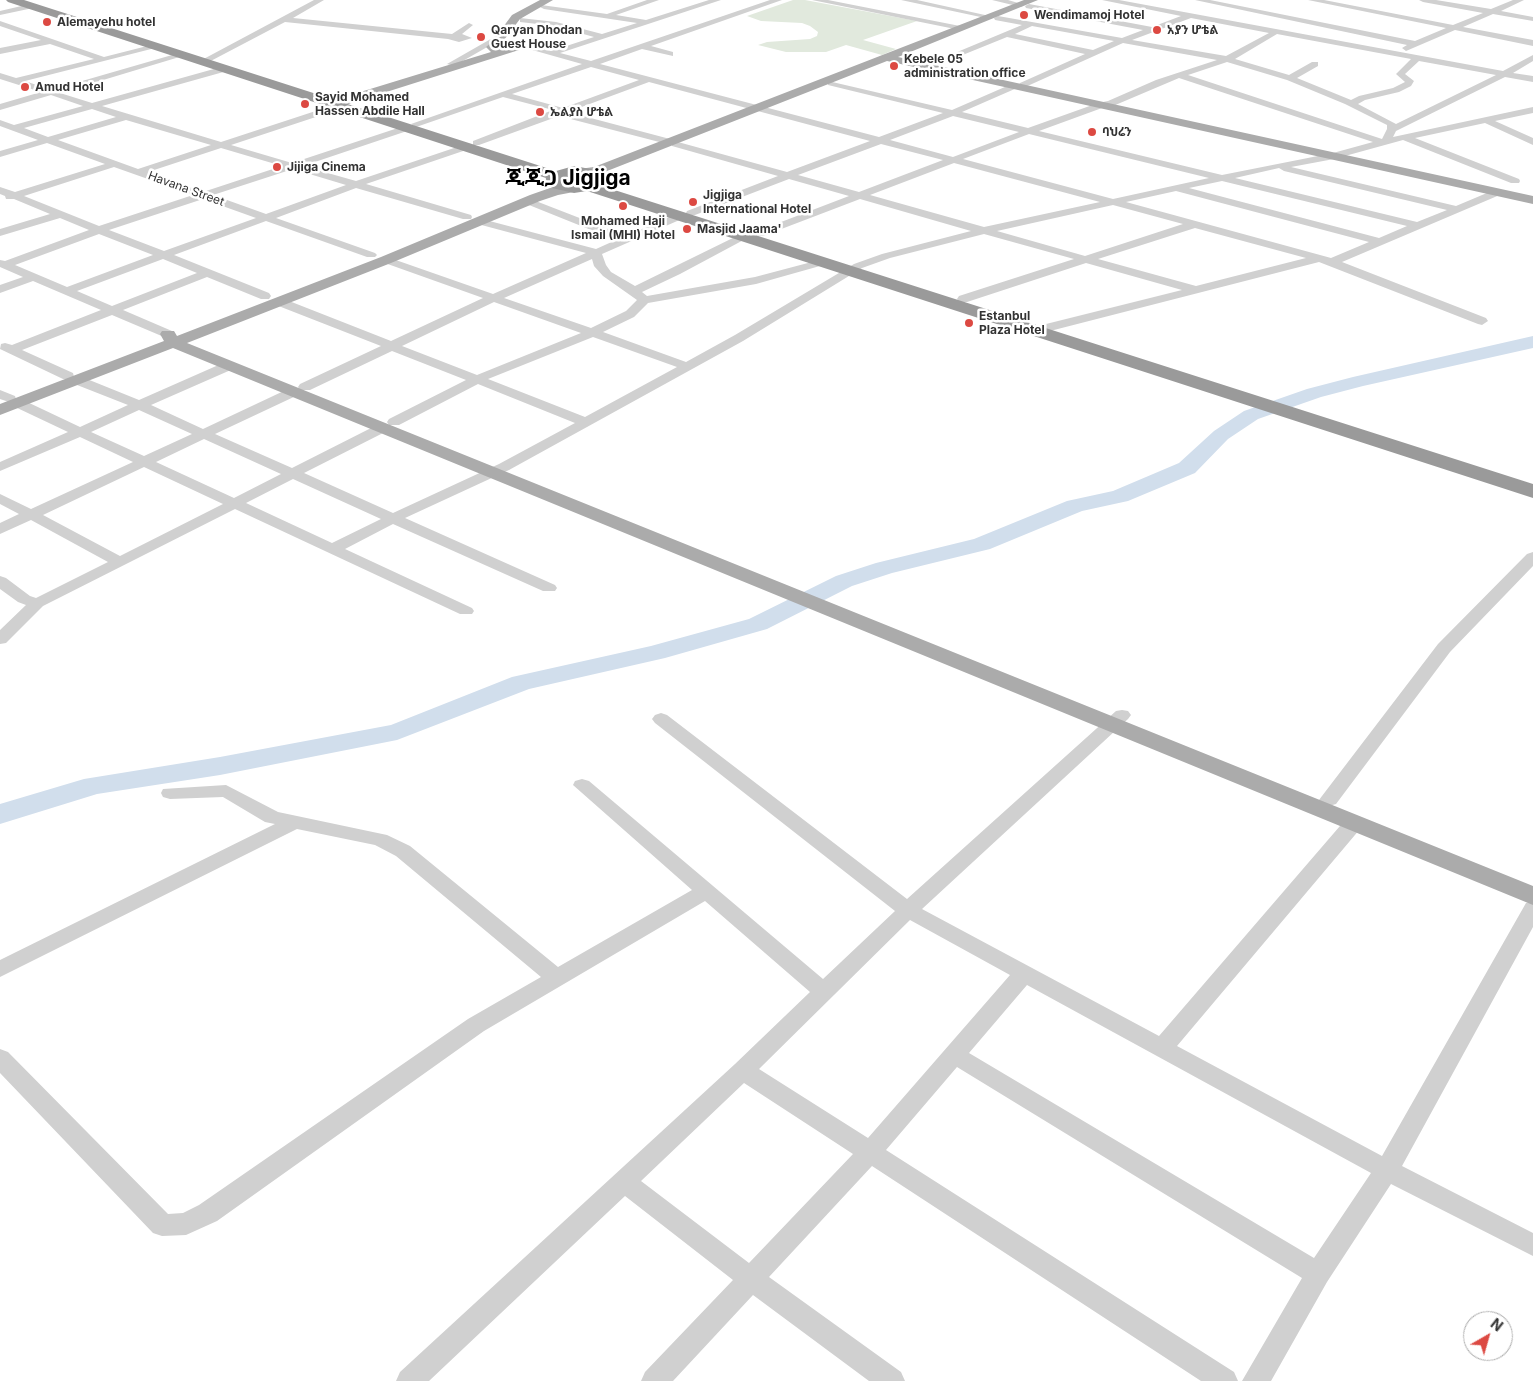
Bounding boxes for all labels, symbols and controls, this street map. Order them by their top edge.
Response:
place label: Wendimamoj Hotel [1034,8,1145,22]
marker: Wendimamoj Hotel [1018,9,1030,21]
place label: Alemayehu hotel [57,15,156,29]
marker: Alemayehu hotel [41,16,53,28]
place label: Qaryan Dhodan Guest House [491,23,582,51]
place label: አያን ሆቴል [1167,23,1218,37]
marker: አያን ሆቴል [1151,24,1163,36]
marker: Qaryan Dhodan Guest House [475,31,487,43]
place label: Kebele 05 administration office [904,52,1026,80]
marker: Kebele 05 administration office [888,60,900,72]
place label: Amud Hotel [35,80,104,94]
marker: Amud Hotel [19,81,31,93]
place label: Sayid Mohamed Hassen Abdile Hall [315,90,425,118]
marker: Sayid Mohamed Hassen Abdile Hall [299,98,311,110]
place label: ኤልያስ ሆቴል [550,105,613,119]
marker: ኤልያስ ሆቴል [534,106,546,118]
place label: ባህሬን [1102,125,1132,139]
marker: ባህሬን [1086,126,1098,138]
place label: Jijiga Cinema [287,160,366,174]
marker: Jijiga Cinema [271,161,283,173]
district label: ጂጂጋ Jigjiga [505,166,631,192]
street label: Havana Street [146,169,226,209]
place label: Jigjiga International Hotel [703,188,811,216]
marker: Jigjiga International Hotel [687,196,699,208]
marker: Mohamed Haji Ismail (MHI) Hotel [617,200,629,212]
place label: Mohamed Haji Ismail (MHI) Hotel [571,214,675,242]
place label: Masjid Jaama' [697,222,781,236]
marker: Masjid Jaama' [681,223,693,235]
place label: Estanbul Plaza Hotel [979,309,1045,337]
marker: Estanbul Plaza Hotel [963,317,975,329]
north arrow [1463,1311,1513,1361]
text: N [1487,1315,1506,1335]

